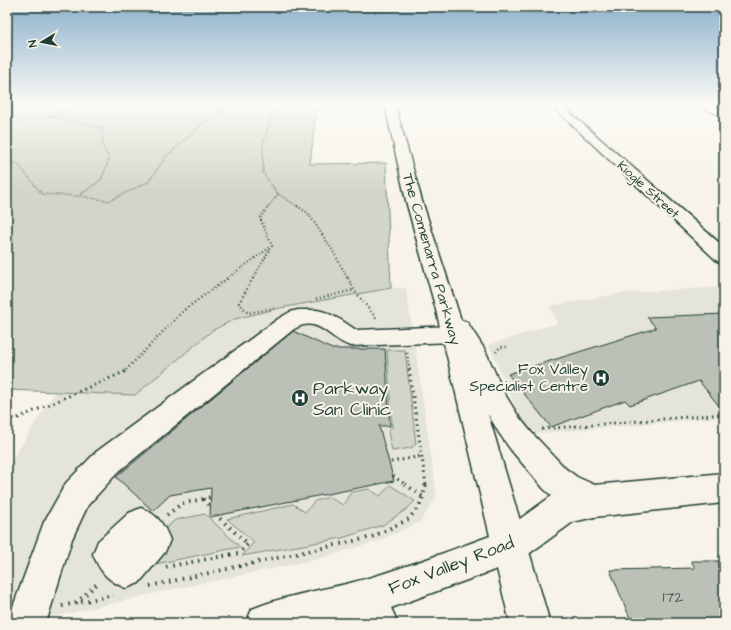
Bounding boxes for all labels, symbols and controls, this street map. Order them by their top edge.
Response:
north arrow [22,22,62,62]
text: N [25,39,41,48]
street label: Kiogle Street [613,157,684,224]
street label: The Comenarra Parkway [396,171,466,348]
place label: Fox Valley Specialist Centre [470,359,588,397]
hospital icon: Fox Valley Specialist Centre [591,368,611,388]
place label: Parkway San Clinic [313,376,391,422]
hospital icon: Parkway San Clinic [290,388,310,408]
street label: Fox Valley Road [385,530,518,602]
house number: 172 [662,586,684,608]

